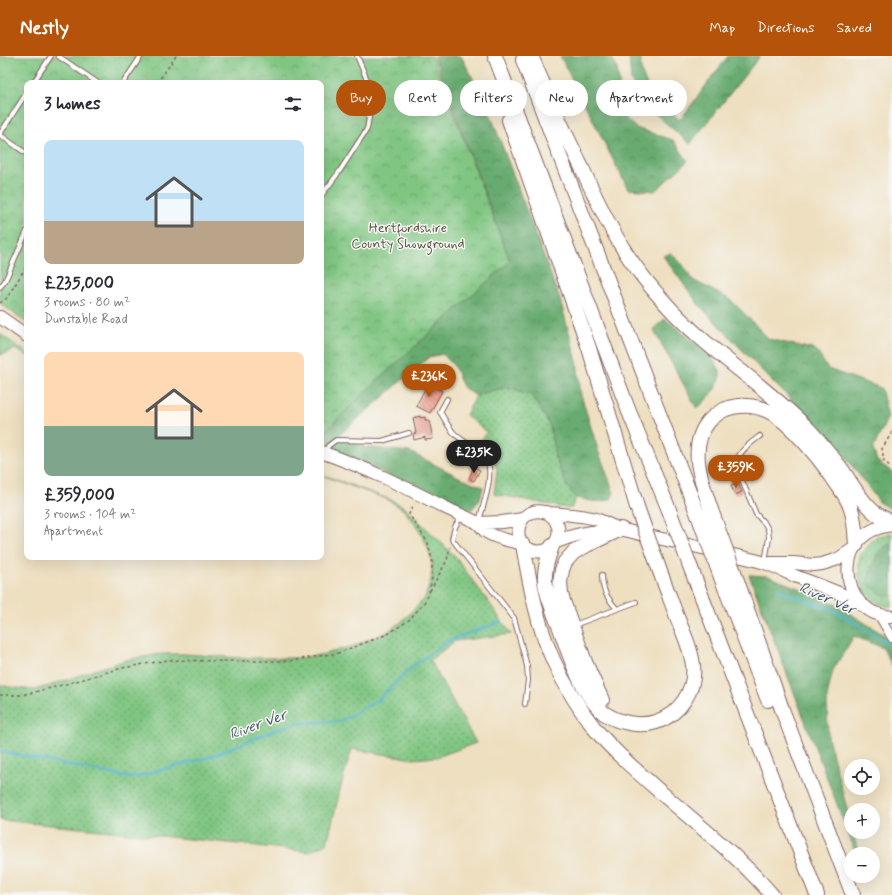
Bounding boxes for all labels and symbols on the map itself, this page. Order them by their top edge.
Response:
park label: Hertfordshire County Showground [351,219,465,255]
pin: £236K [401,364,457,398]
pin: £235K [446,440,502,474]
pin: £359K [708,455,764,489]
water label: River Ver [796,578,860,621]
water label: River Ver [227,705,291,745]

